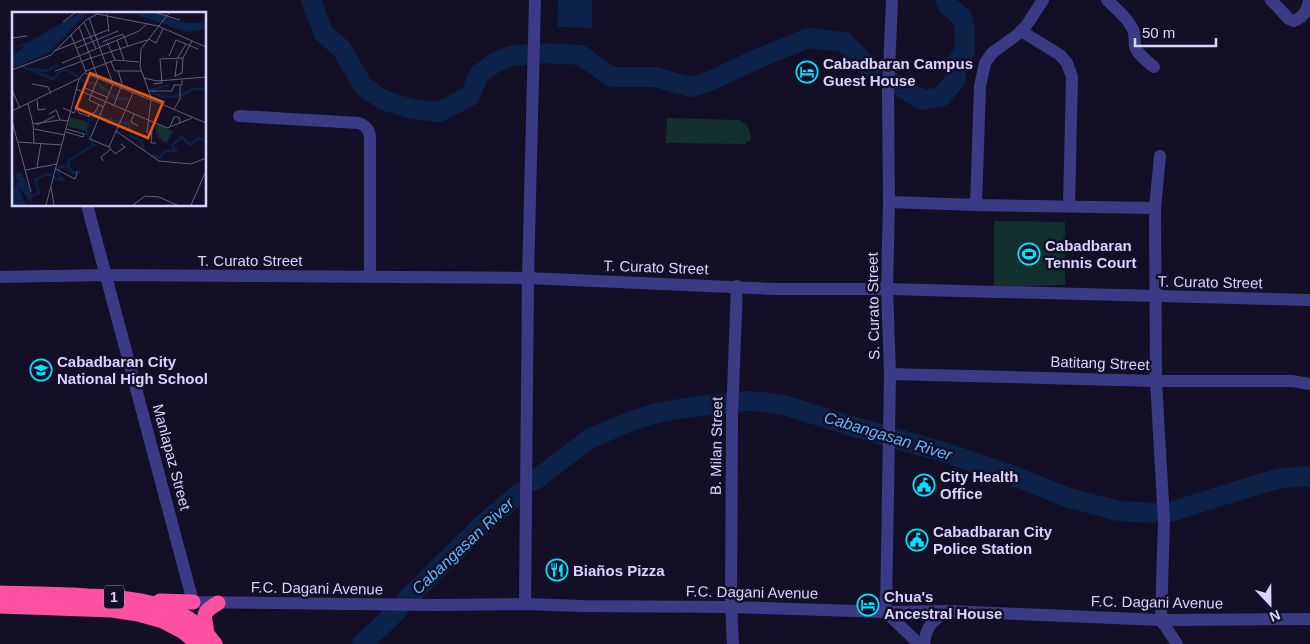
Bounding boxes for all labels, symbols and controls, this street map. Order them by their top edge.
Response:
inset map [12,12,206,206]
scale bar [1135,15,1216,47]
text: 50 m [1142,24,1175,41]
place label: Cabadbaran Campus Guest House [823,55,973,89]
hotel icon: Cabadbaran Campus Guest House [795,60,819,84]
place label: Cabadbaran Tennis Court [1045,237,1136,271]
sports icon: Cabadbaran Tennis Court [1017,242,1041,266]
street label: S. Curato Street [864,251,882,360]
street label: T. Curato Street [197,252,303,269]
street label: T. Curato Street [603,257,710,277]
street label: T. Curato Street [1157,273,1263,291]
place label: Cabadbaran City National High School [57,353,208,387]
street label: Batitang Street [1050,353,1151,373]
school or university icon: Cabadbaran City National High School [29,358,53,382]
street label: B. Milan Street [707,396,725,495]
street label: Manlapaz Street [150,402,195,513]
water label: Cabangasan River [822,408,954,464]
place label: City Health Office [940,468,1018,502]
public building icon: City Health Office [912,473,936,497]
water label: Cabangasan River [409,494,518,597]
place label: Cabadbaran City Police Station [933,523,1053,557]
public building icon: Cabadbaran City Police Station [905,528,929,552]
restaurant icon: Biaños Pizza [545,558,569,582]
place label: Biaños Pizza [573,562,665,579]
street label: F.C. Dagani Avenue [251,578,383,598]
north arrow [1245,579,1295,629]
street label: F.C. Dagani Avenue [686,582,818,602]
road number: 1 [104,586,124,608]
place label: Chua's Ancestral House [884,588,1002,622]
street label: F.C. Dagani Avenue [1091,592,1223,612]
hotel icon: Chua's Ancestral House [856,593,880,617]
text: N [1267,607,1283,625]

